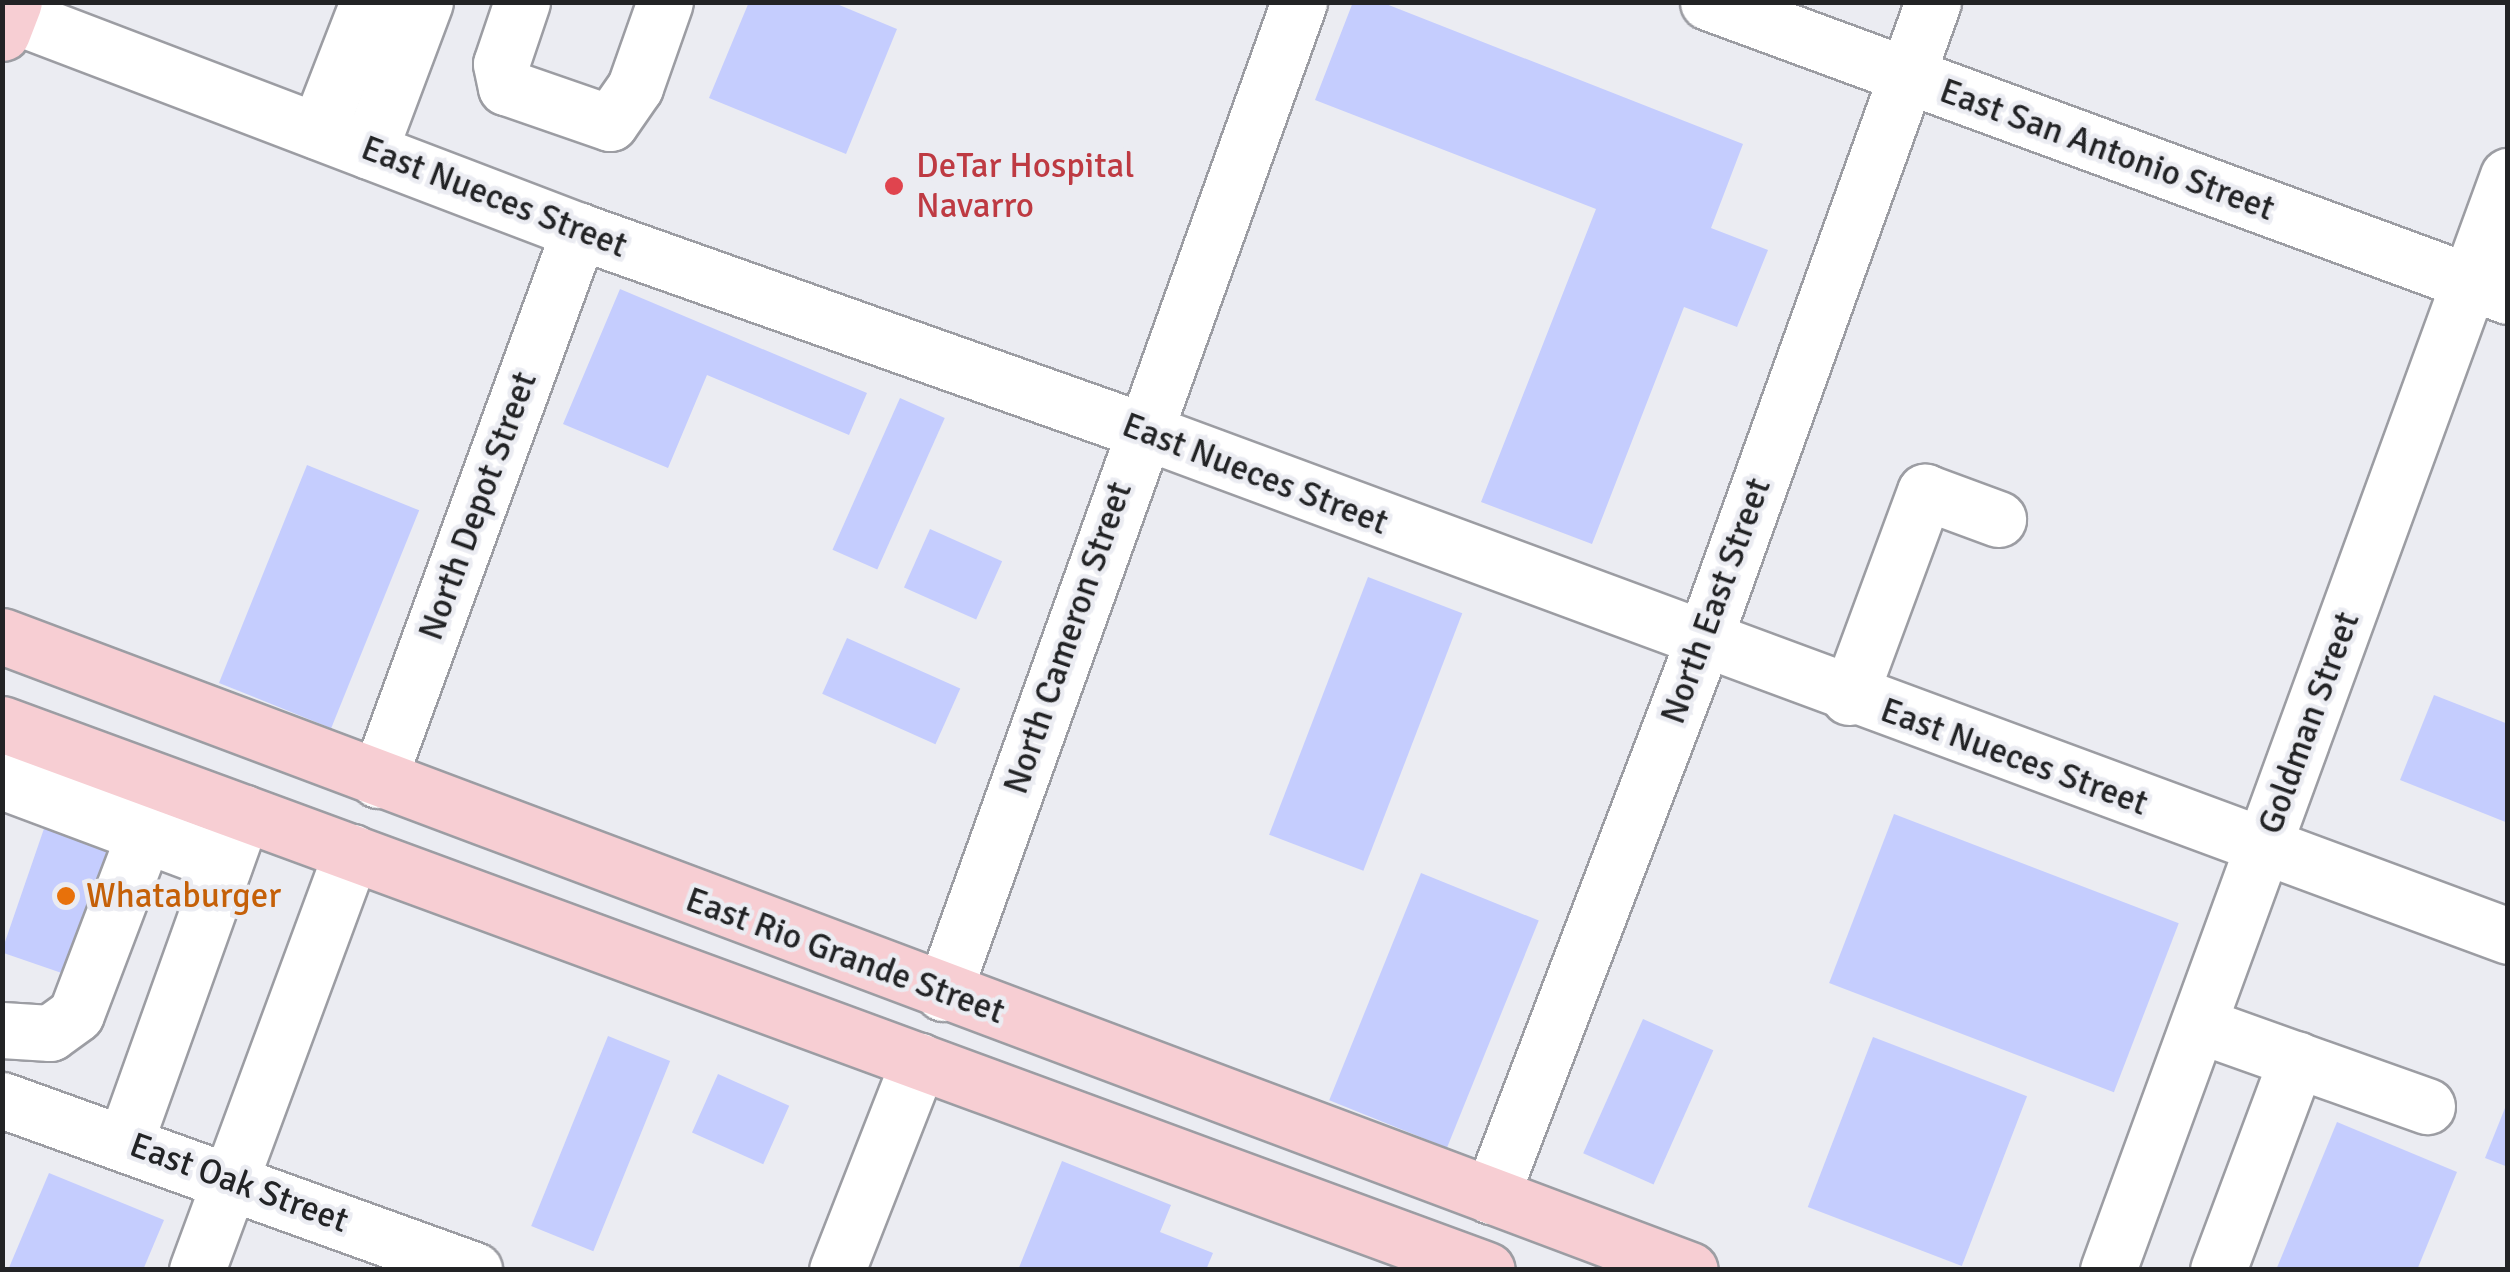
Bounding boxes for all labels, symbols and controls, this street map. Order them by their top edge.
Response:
street label: East San Antonio Street [1934,70,2280,230]
street label: East Nueces Street [355,127,633,267]
place label: DeTar Hospital Navarro [916,145,1134,227]
marker: DeTar Hospital Navarro [881,173,907,199]
street label: North Depot Street [410,366,546,646]
street label: East Nueces Street [1116,404,1394,544]
street label: North East Street [1652,472,1780,730]
street label: North Cameron Street [995,477,1141,799]
street label: Goldman Street [2249,606,2369,840]
street label: East Nueces Street [1875,689,2153,825]
place label: Whataburger [86,875,281,917]
street label: East Rio Grande Street [680,879,1010,1033]
marker: Whataburger [55,885,77,907]
street label: East Oak Street [124,1124,354,1242]

